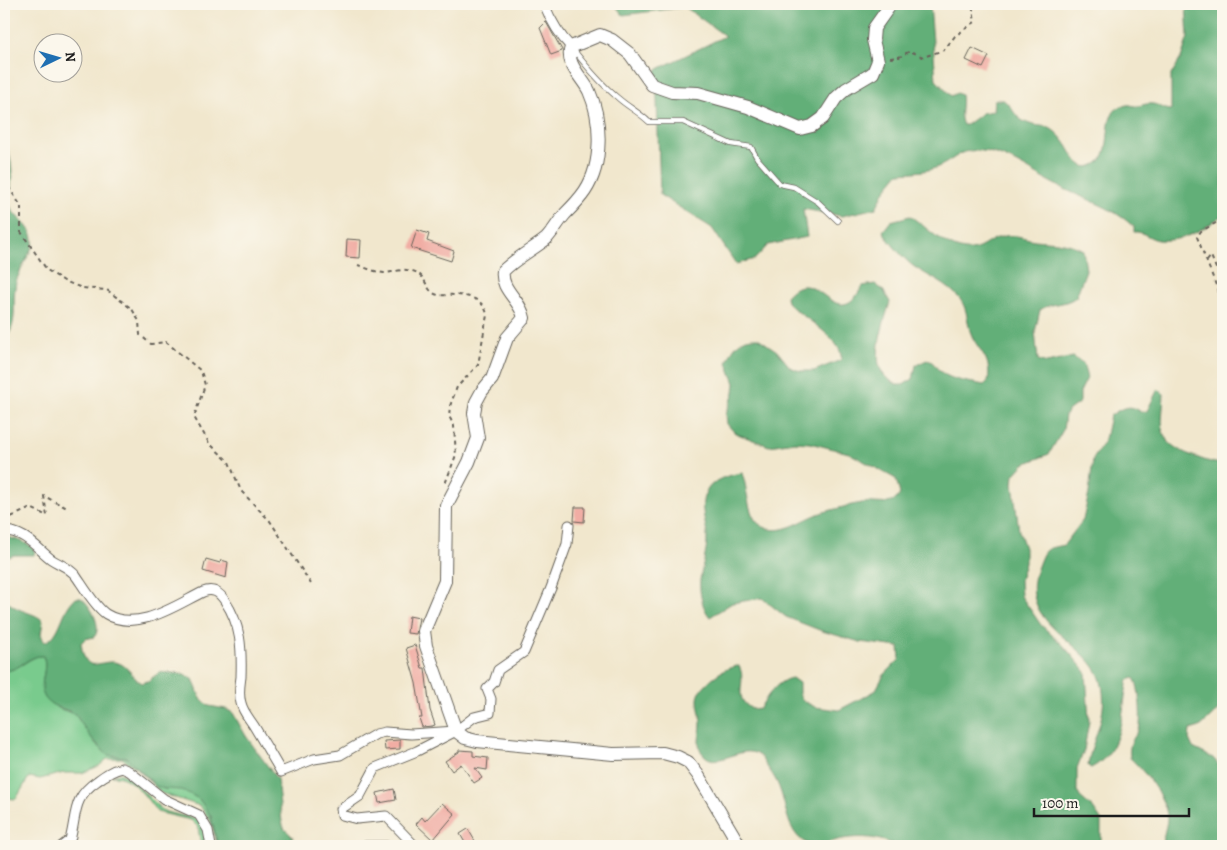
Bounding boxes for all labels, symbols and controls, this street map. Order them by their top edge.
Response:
north arrow [32,32,82,82]
text: N [61,51,80,63]
scale bar [1034,785,1190,817]
text: 100 m [1042,793,1079,813]

